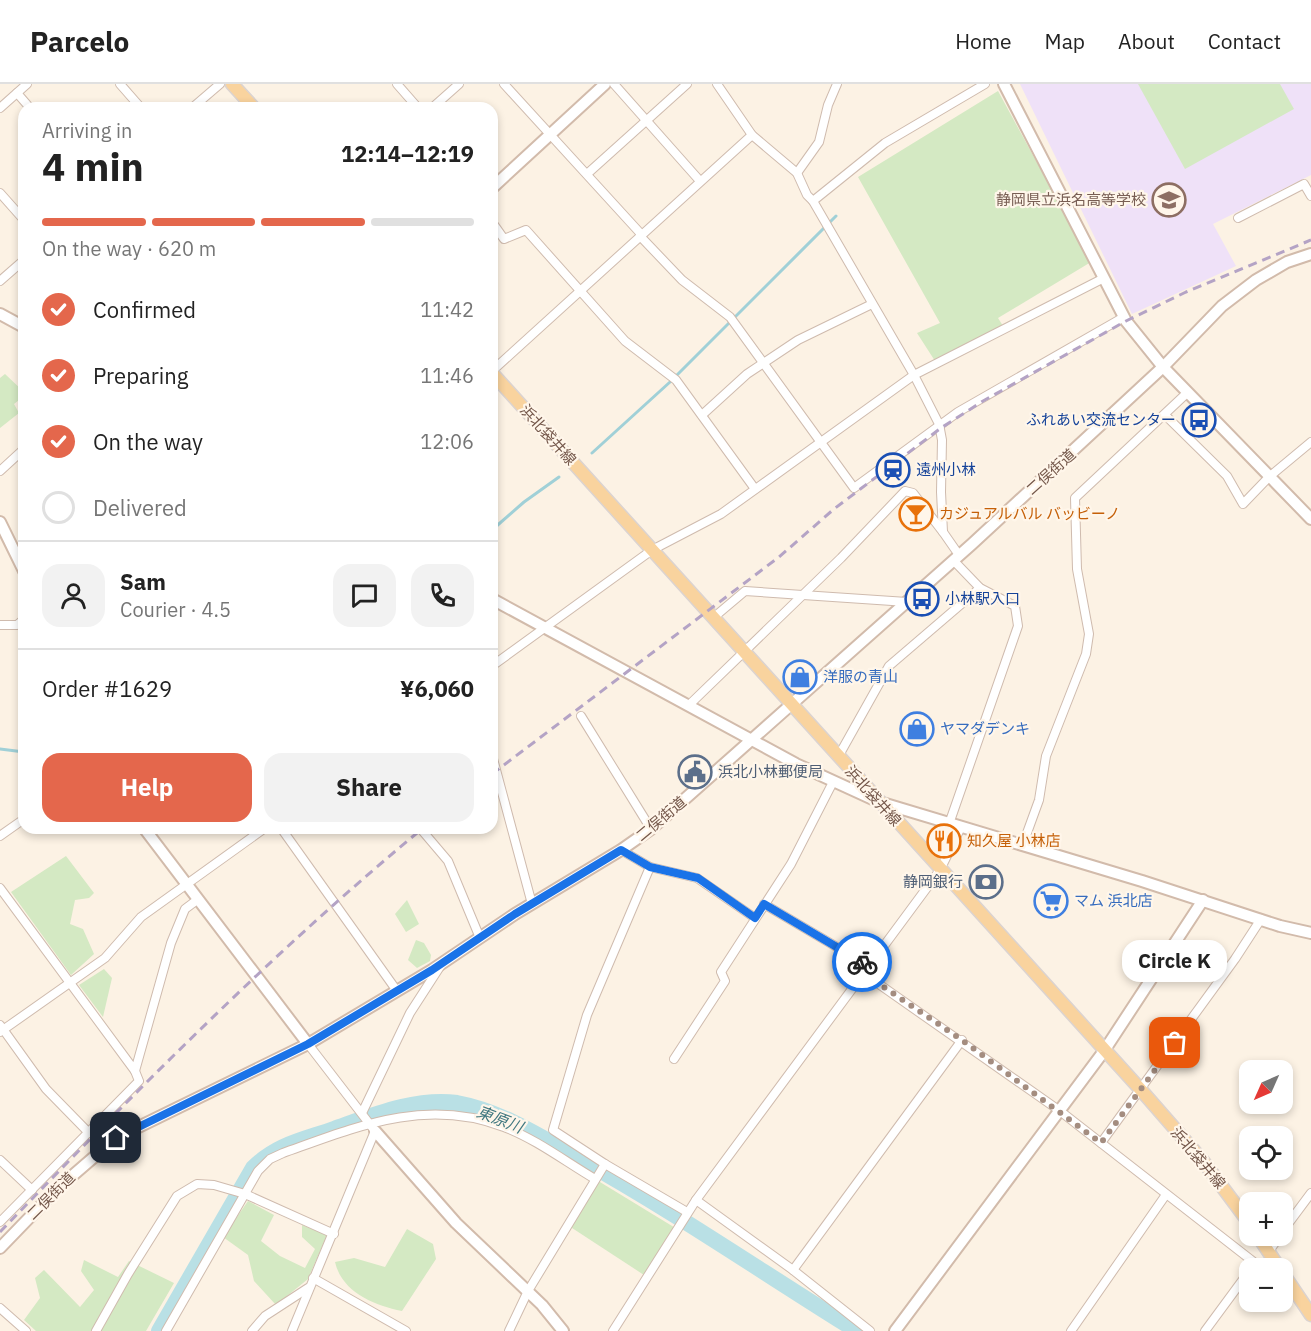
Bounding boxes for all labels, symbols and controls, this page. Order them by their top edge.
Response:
text: Parcelo [30,23,129,60]
text: Home [955,27,1012,55]
text: Map [1045,27,1085,55]
text: About [1118,27,1175,55]
text: Contact [1208,27,1281,55]
text: Arriving in [42,117,132,144]
text: 12:14–12:19 [341,139,474,168]
text: 4 min [42,141,144,192]
school or university icon: 静岡県立浜名高等学校 [1151,182,1187,218]
place label: 静岡県立浜名高等学校 [996,190,1146,209]
text: On the way · 620 m [42,235,216,262]
icon: check [42,293,75,326]
text: Confirmed [93,295,196,324]
text: 11:42 [420,296,474,323]
icon: check [42,359,75,392]
text: Preparing [93,361,188,390]
text: 11:46 [420,362,474,389]
street label: 浜北袋井線 [516,400,581,469]
bus stop icon: ふれあい交流センター [1181,402,1217,438]
place label: ふれあい交流センター [1026,410,1176,429]
icon: check [42,425,75,458]
text: On the way [93,427,203,456]
text: 12:06 [420,428,474,455]
street label: 二俣街道 [1022,444,1079,499]
station icon: 遠州小林 [875,452,911,488]
place label: 遠州小林 [916,460,976,479]
text: Delivered [93,493,187,522]
bar icon: カジュアルバル バッビーノ [898,496,934,532]
place label: カジュアルバル バッビーノ [939,504,1120,523]
button: person [42,564,105,627]
button: chat [333,564,396,627]
button: phone [411,564,474,627]
text: Sam [120,567,166,596]
bus stop icon: 小林駅入口 [904,581,940,617]
place label: 小林駅入口 [945,589,1020,608]
text: Courier · 4.5 [120,596,231,623]
shop icon: 洋服の青山 [782,659,818,695]
place label: 洋服の青山 [823,667,898,686]
text: Order #1629 [42,674,172,703]
text: ¥6,060 [400,674,474,703]
shop icon: ヤマダデンキ [899,711,935,747]
place label: ヤマダデンキ [940,719,1030,738]
button: Help [42,753,252,822]
button: Share [264,753,474,822]
public building icon: 浜北小林郵便局 [677,754,713,790]
street label: 浜北袋井線 [841,761,906,830]
place label: 浜北小林郵便局 [718,762,823,781]
street label: 二俣街道 [632,792,690,845]
restaurant icon: 知久屋 小林店 [926,823,962,859]
place label: 知久屋 小林店 [967,831,1061,850]
bank icon: 静岡銀行 [968,864,1004,900]
place label: 静岡銀行 [903,872,963,891]
supermarket icon: マム 浜北店 [1033,883,1069,919]
place label: マム 浜北店 [1074,891,1153,910]
courier [832,932,892,992]
callout: Circle K [1122,941,1228,983]
icon: bike [846,946,879,979]
text: Circle K [1138,947,1211,974]
pin [1149,1017,1200,1068]
icon: bag [1158,1026,1191,1059]
north arrow [1239,1060,1293,1114]
map controls [1239,1060,1293,1312]
water label: 東原川 [474,1101,528,1138]
pin [90,1112,141,1163]
icon: home [99,1121,132,1154]
street label: 浜北袋井線 [1167,1123,1230,1193]
button: locate [1239,1126,1293,1180]
street label: 二俣街道 [23,1168,79,1224]
button: + [1239,1192,1293,1246]
button: − [1239,1258,1293,1312]

